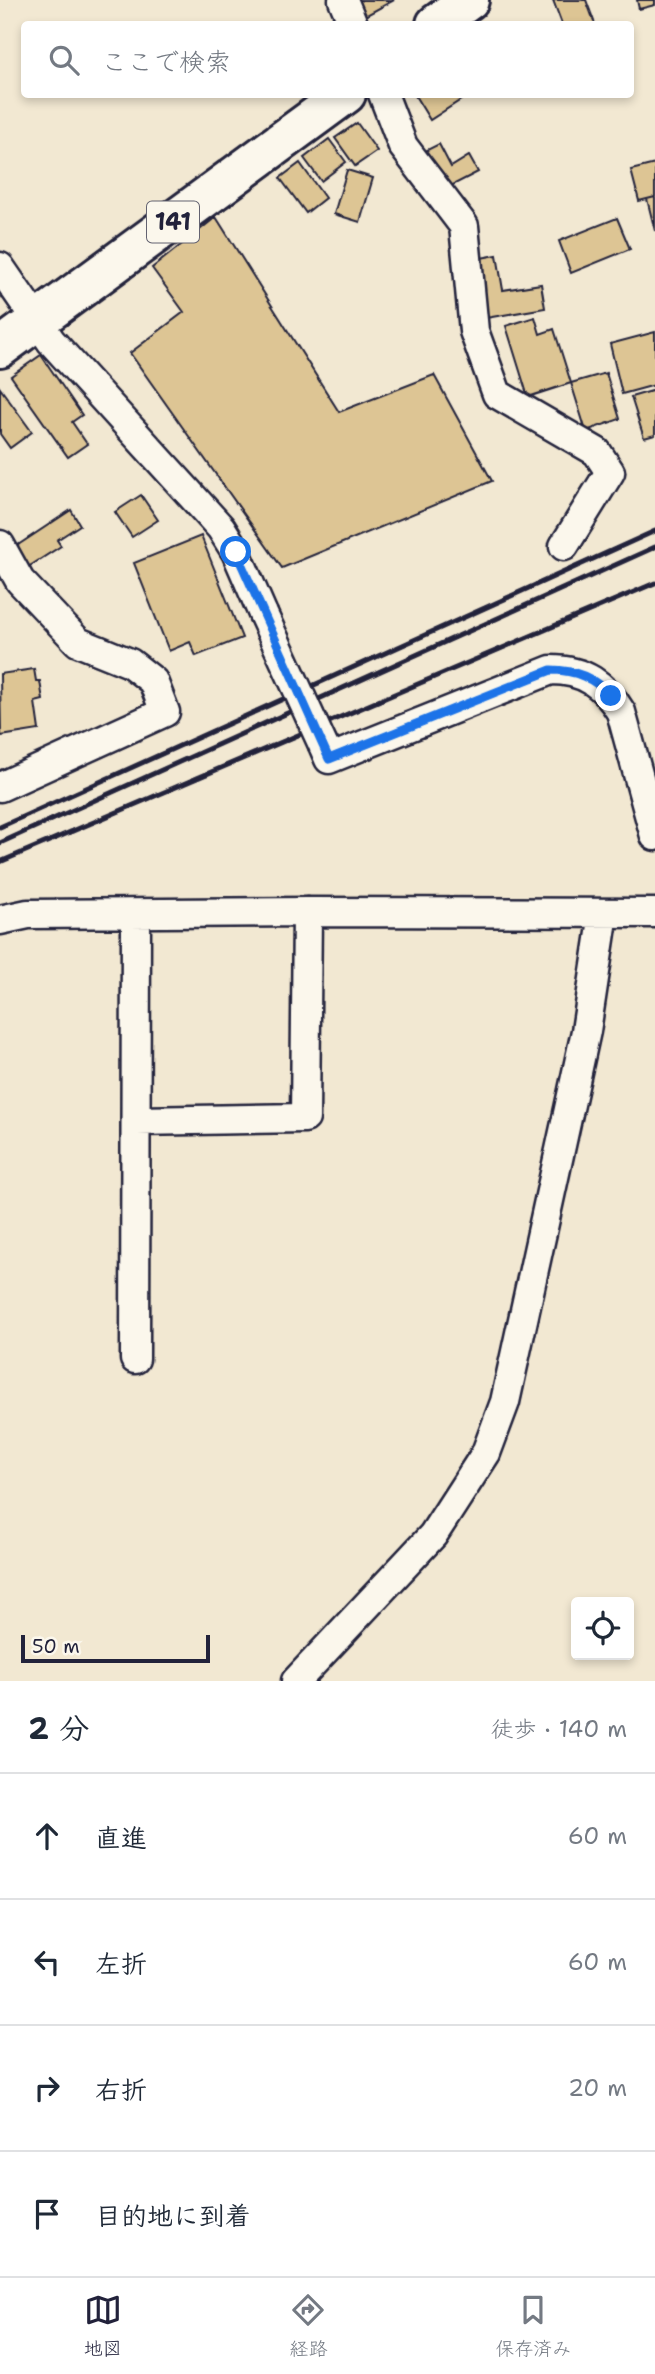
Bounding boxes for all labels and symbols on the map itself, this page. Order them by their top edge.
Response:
road number: 141 [147,202,199,243]
route start [220,536,251,567]
route end [595,680,626,711]
scale bar [21,1632,210,1664]

